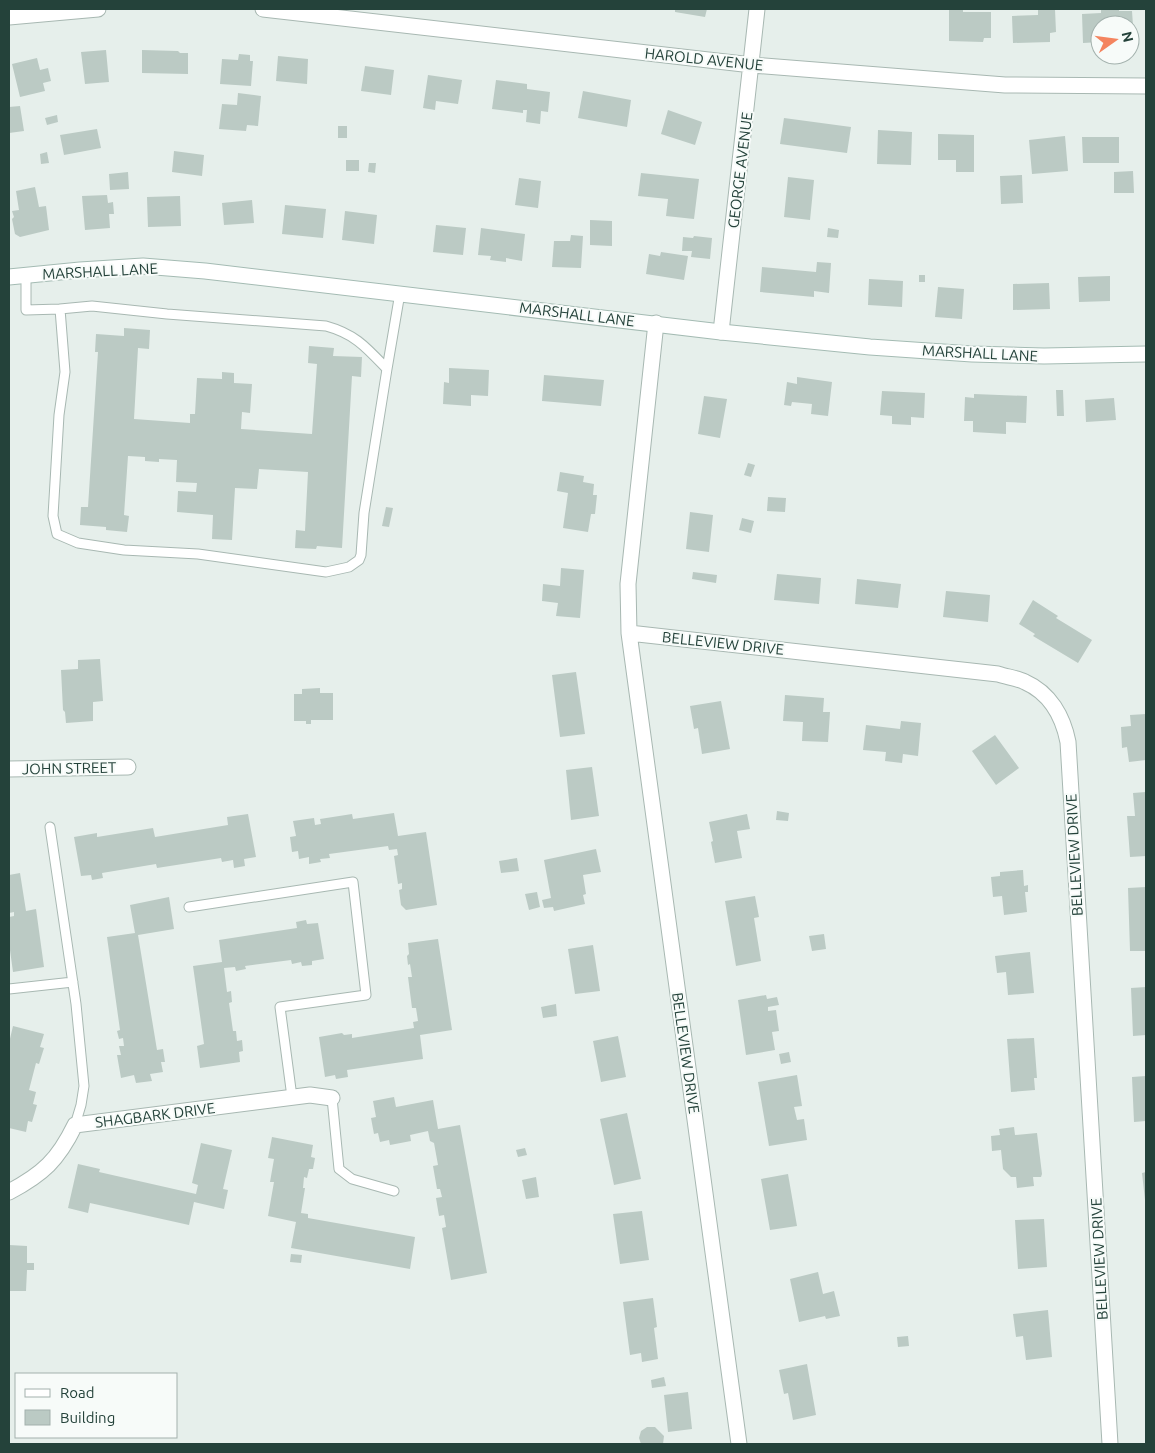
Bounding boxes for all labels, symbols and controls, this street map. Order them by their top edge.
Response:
north arrow [1090,15,1140,65]
text: N [1119,30,1137,44]
street label: HAROLD AVENUE [644,44,764,74]
street label: GEORGE AVENUE [724,111,756,229]
street label: MARSHALL LANE [42,259,158,283]
street label: MARSHALL LANE [518,299,636,329]
street label: MARSHALL LANE [922,341,1038,365]
street label: BELLEVIEW DRIVE [661,628,785,658]
street label: JOHN STREET [22,759,117,777]
street label: BELLEVIEW DRIVE [1062,793,1086,917]
street label: BELLEVIEW DRIVE [669,991,703,1115]
street label: SHAGBARK DRIVE [94,1099,216,1131]
street label: BELLEVIEW DRIVE [1087,1197,1111,1321]
legend [15,1373,178,1438]
text: Road [60,1384,95,1401]
text: Building [60,1409,115,1426]

